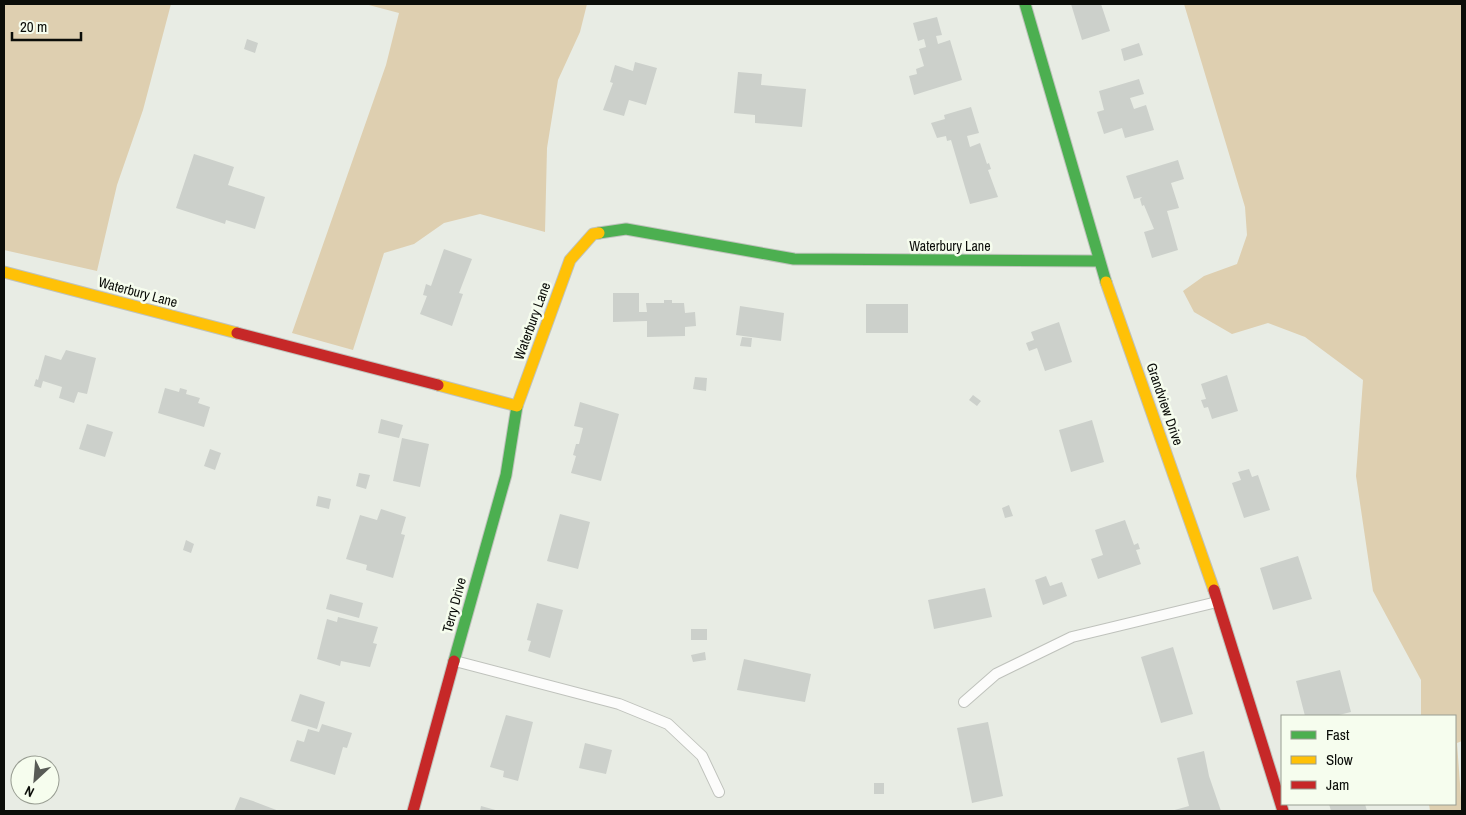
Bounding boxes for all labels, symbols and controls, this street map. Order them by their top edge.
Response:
scale bar [12,10,81,42]
text: 20 m [20,16,47,37]
street label: Waterbury Lane [909,237,991,255]
street label: Waterbury Lane [96,273,180,311]
street label: Waterbury Lane [510,280,554,362]
street label: Grandview Drive [1142,360,1188,448]
street label: Terry Drive [438,576,470,634]
legend [1281,715,1456,805]
text: Fast [1326,724,1350,745]
text: Slow [1326,749,1353,770]
north arrow [10,755,60,805]
text: Jam [1326,774,1349,795]
text: N [22,782,37,802]

